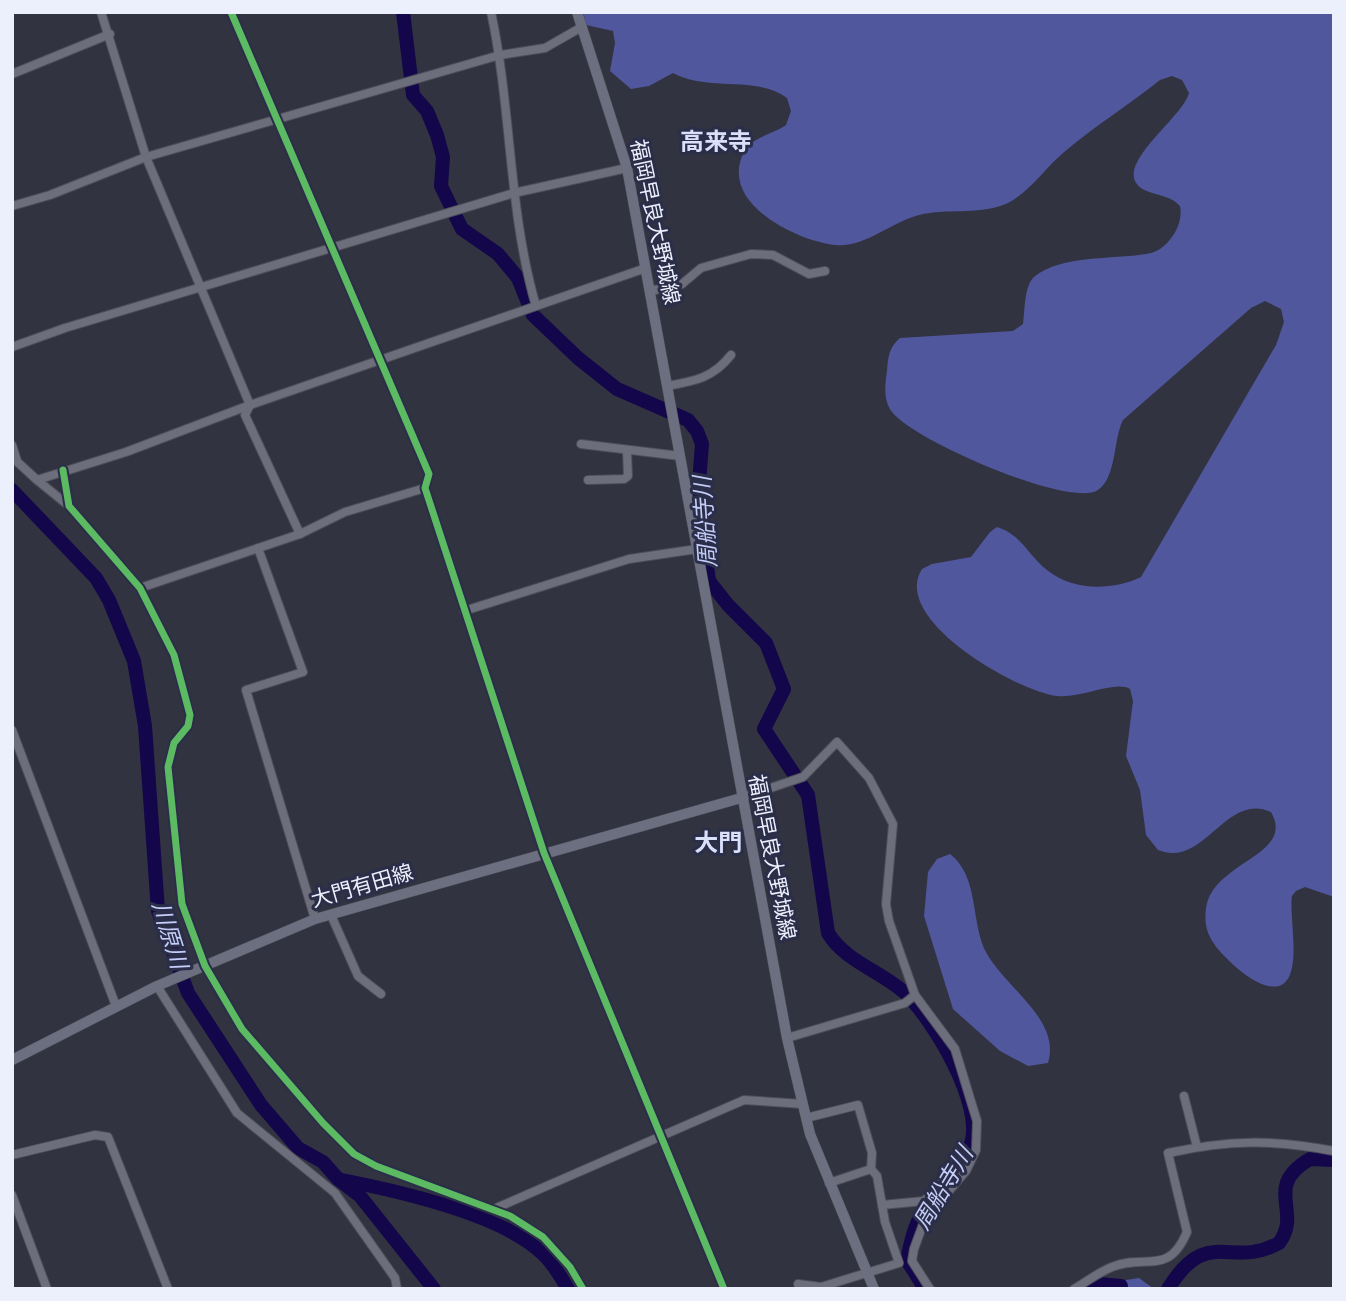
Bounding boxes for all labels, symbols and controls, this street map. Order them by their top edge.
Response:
district label: 高来寺 [680,127,752,157]
street label: 福岡早良大野城線 [625,137,685,307]
water label: 周船寺川 [688,472,723,569]
street label: 福岡早良大野城線 [743,772,801,942]
district label: 大門 [694,828,742,858]
street label: 大門有田線 [308,859,416,913]
water label: 川原川 [146,898,194,975]
water label: 周船寺川 [907,1139,981,1235]

